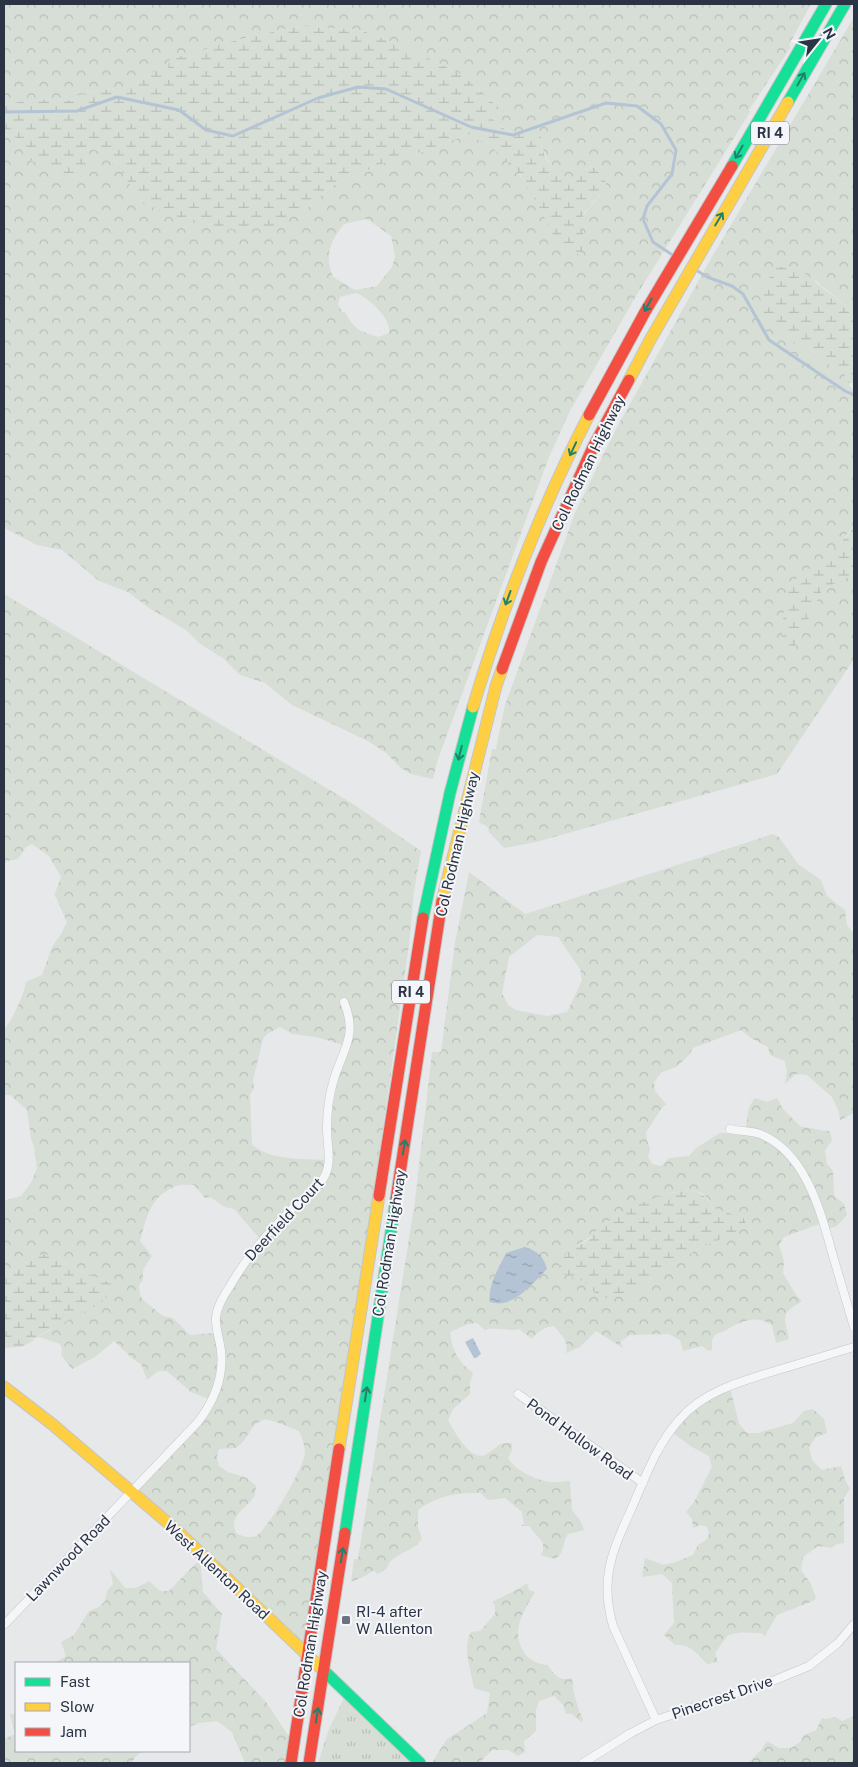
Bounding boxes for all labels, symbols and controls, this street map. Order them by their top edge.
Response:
north arrow [793,15,843,65]
text: N [820,25,839,42]
one-way arrow [797,72,807,86]
road number: RI 4 [751,122,789,144]
one-way arrow [734,144,744,158]
one-way arrow [715,213,725,227]
one-way arrow [643,297,653,311]
street label: Col Rodman Highway [548,393,628,533]
one-way arrow [567,441,577,456]
one-way arrow [503,589,512,605]
one-way arrow [455,744,464,760]
street label: Col Rodman Highway [432,770,482,918]
road number: RI 4 [392,980,430,1004]
one-way arrow [399,1139,409,1155]
street label: Col Rodman Highway [369,1168,409,1318]
street label: Deerfield Court [241,1174,327,1264]
one-way arrow [361,1386,371,1402]
street label: Pond Hollow Road [524,1395,636,1483]
street label: Lawnwood Road [23,1511,113,1605]
street label: West Allenton Road [161,1517,273,1623]
one-way arrow [337,1547,347,1563]
street label: Col Rodman Highway [290,1569,330,1719]
place label: RI-4 after W Allenton [356,1603,433,1637]
marker: RI-4 after W Allenton [340,1614,352,1626]
legend [15,1662,190,1752]
street label: Pinecrest Drive [669,1672,775,1722]
text: Fast [60,1673,90,1690]
text: Slow [60,1698,95,1715]
one-way arrow [313,1708,323,1724]
text: Jam [60,1723,87,1740]

